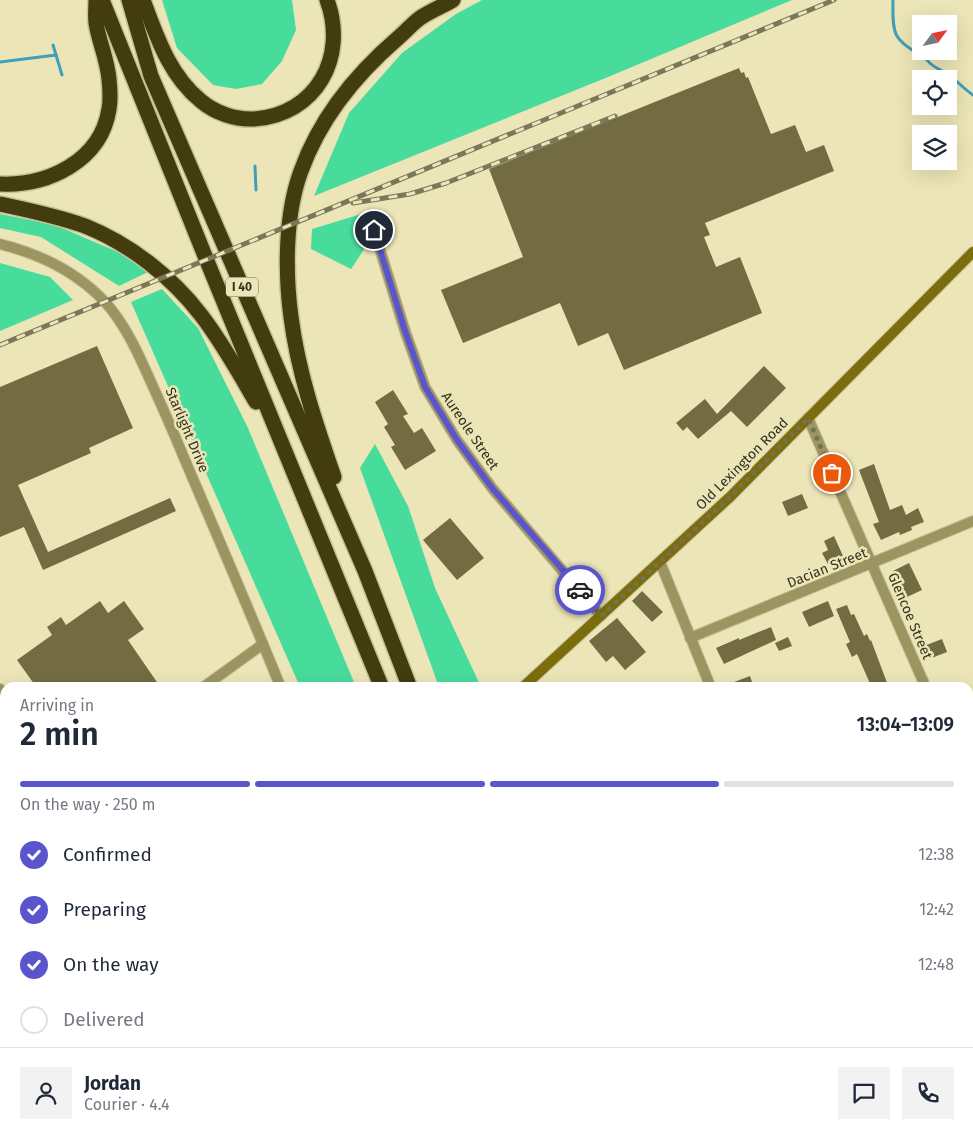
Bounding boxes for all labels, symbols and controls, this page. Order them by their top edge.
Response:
north arrow [912,15,958,60]
map controls [912,15,957,170]
button: locate [912,70,957,115]
button: layers [912,125,957,170]
pin [353,209,395,251]
icon: home [360,216,388,244]
road number: I 40 [226,278,258,296]
street label: Starlight Drive [161,385,213,475]
street label: Aureole Street [438,389,503,474]
street label: Old Lexington Road [692,414,792,514]
pin [811,452,853,494]
icon: bag [818,459,846,487]
street label: Dacian Street [785,544,870,592]
courier [555,565,605,615]
street label: Glencoe Street [884,570,936,663]
icon: car [566,576,594,604]
text: Arriving in [20,696,94,715]
text: 13:04–13:09 [857,713,954,736]
text: 2 min [20,715,99,753]
text: On the way · 250 m [20,795,156,814]
icon: check [20,841,48,869]
text: Confirmed [63,843,152,866]
text: 12:38 [918,845,954,864]
icon: check [20,896,48,924]
text: Preparing [63,898,146,921]
text: 12:42 [919,900,954,919]
icon: check [20,951,48,979]
text: On the way [63,953,159,976]
text: 12:48 [918,955,954,974]
text: Delivered [63,1008,145,1031]
button: person [20,1067,72,1119]
button: chat [838,1067,890,1119]
button: phone [902,1067,954,1119]
text: Jordan [84,1072,141,1095]
text: Courier · 4.4 [84,1095,170,1114]

